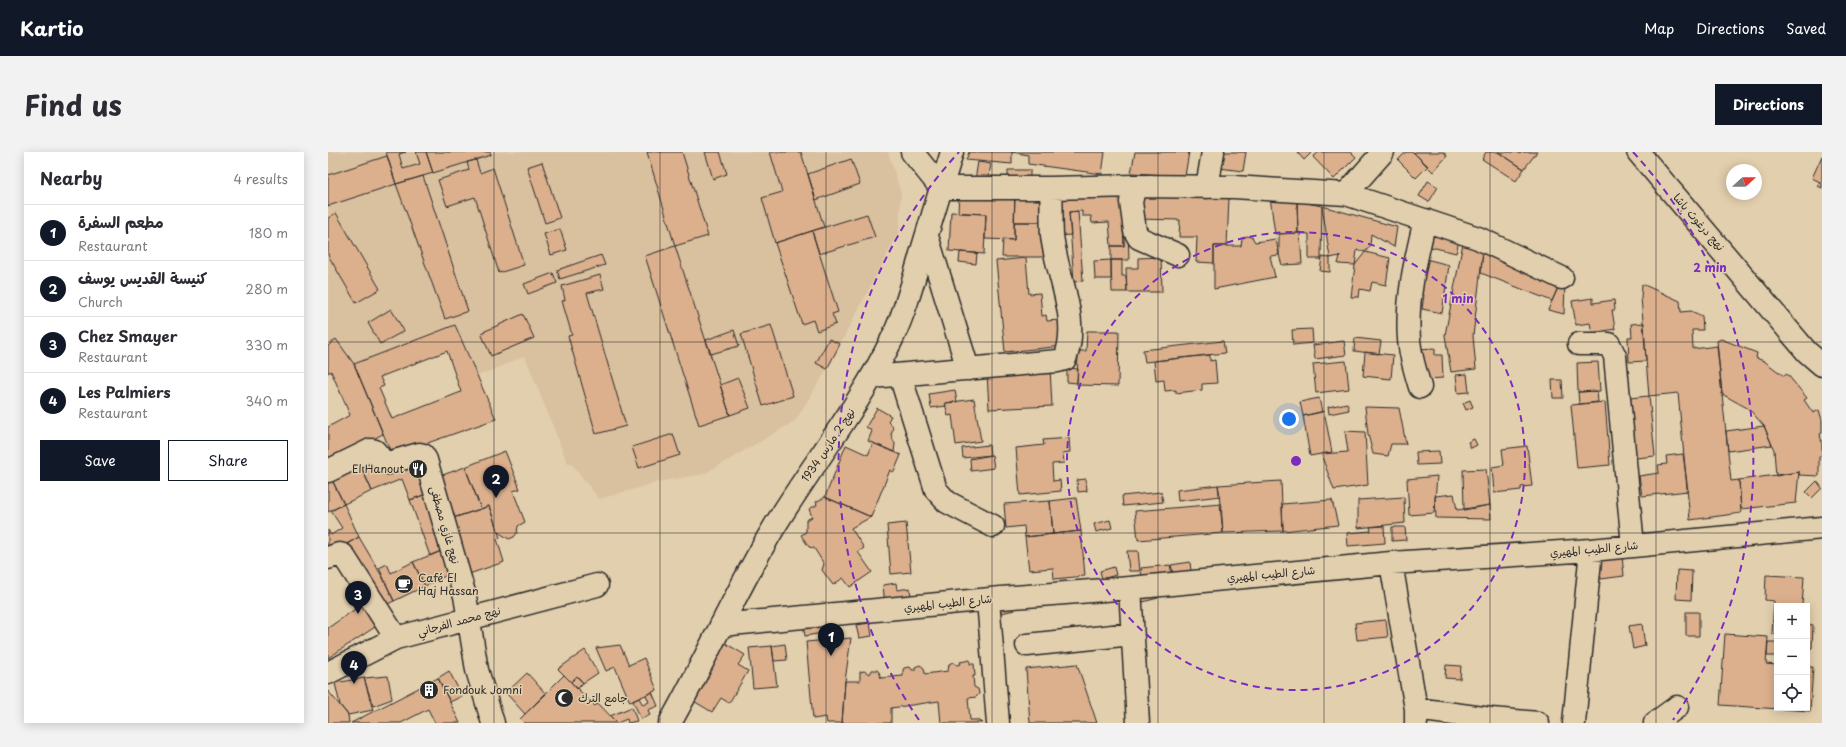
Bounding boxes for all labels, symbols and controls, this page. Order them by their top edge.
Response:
text: Kartio [20,14,83,42]
text: Map [1644,18,1674,39]
text: Directions [1696,18,1764,39]
text: Saved [1786,18,1826,39]
text: Find us [24,83,122,126]
button: Directions [1715,84,1822,125]
north arrow [1726,164,1762,200]
text: Nearby [40,165,102,191]
text: 4 results [234,169,288,188]
street label: نهج درغوث باشا [1670,189,1729,254]
text: مطعم السفرة [78,210,164,233]
text: 1 [50,223,56,242]
text: 180 m [249,223,288,242]
text: Restaurant [78,236,148,255]
text: 2 min [1693,258,1727,276]
text: كنيسة القديس يوسف [78,266,207,289]
text: 2 [48,279,58,298]
text: 280 m [246,279,288,298]
text: 1 min [1442,289,1474,307]
text: Church [78,292,123,311]
text: Chez Smayer [78,324,177,347]
text: 3 [49,335,57,354]
text: 330 m [245,335,288,354]
text: Restaurant [78,347,148,366]
text: Les Palmiers [78,380,171,403]
text: 4 [49,391,57,410]
text: 340 m [245,391,288,410]
text: Restaurant [78,403,148,422]
street label: نهج 2 مارس 1934 [797,404,859,485]
your location [1279,409,1299,429]
button: Save [40,440,160,481]
button: Share [168,440,288,481]
centre of rings [1289,454,1303,468]
restaurant icon: El Hanout [407,458,429,480]
place label: El Hanout [352,460,405,477]
pin: 2 [483,465,509,498]
street label: نهج غازي مصطفى [425,484,465,566]
street label: شارع الطيب المهيري [1549,536,1639,562]
street label: شارع الطيب المهيري [1226,561,1316,587]
place label: Café El Haj Hassan [418,569,479,599]
cafe icon: Café El Haj Hassan [393,573,415,595]
pin: 3 [345,581,371,614]
street label: شارع الطيب المهيري [903,589,993,617]
street label: نهج محمد الفرجاني [415,601,503,643]
map controls [1774,603,1810,711]
button: + [1774,603,1810,639]
pin: 1 [818,623,844,656]
button: − [1774,639,1810,675]
pin: 4 [341,651,367,684]
button: locate [1774,675,1810,711]
building icon: Fondouk Jomni [418,679,440,701]
place label: Fondouk Jomni [443,681,522,698]
mosque icon: جامع الترك [553,687,575,709]
place label: جامع الترك [578,689,628,707]

